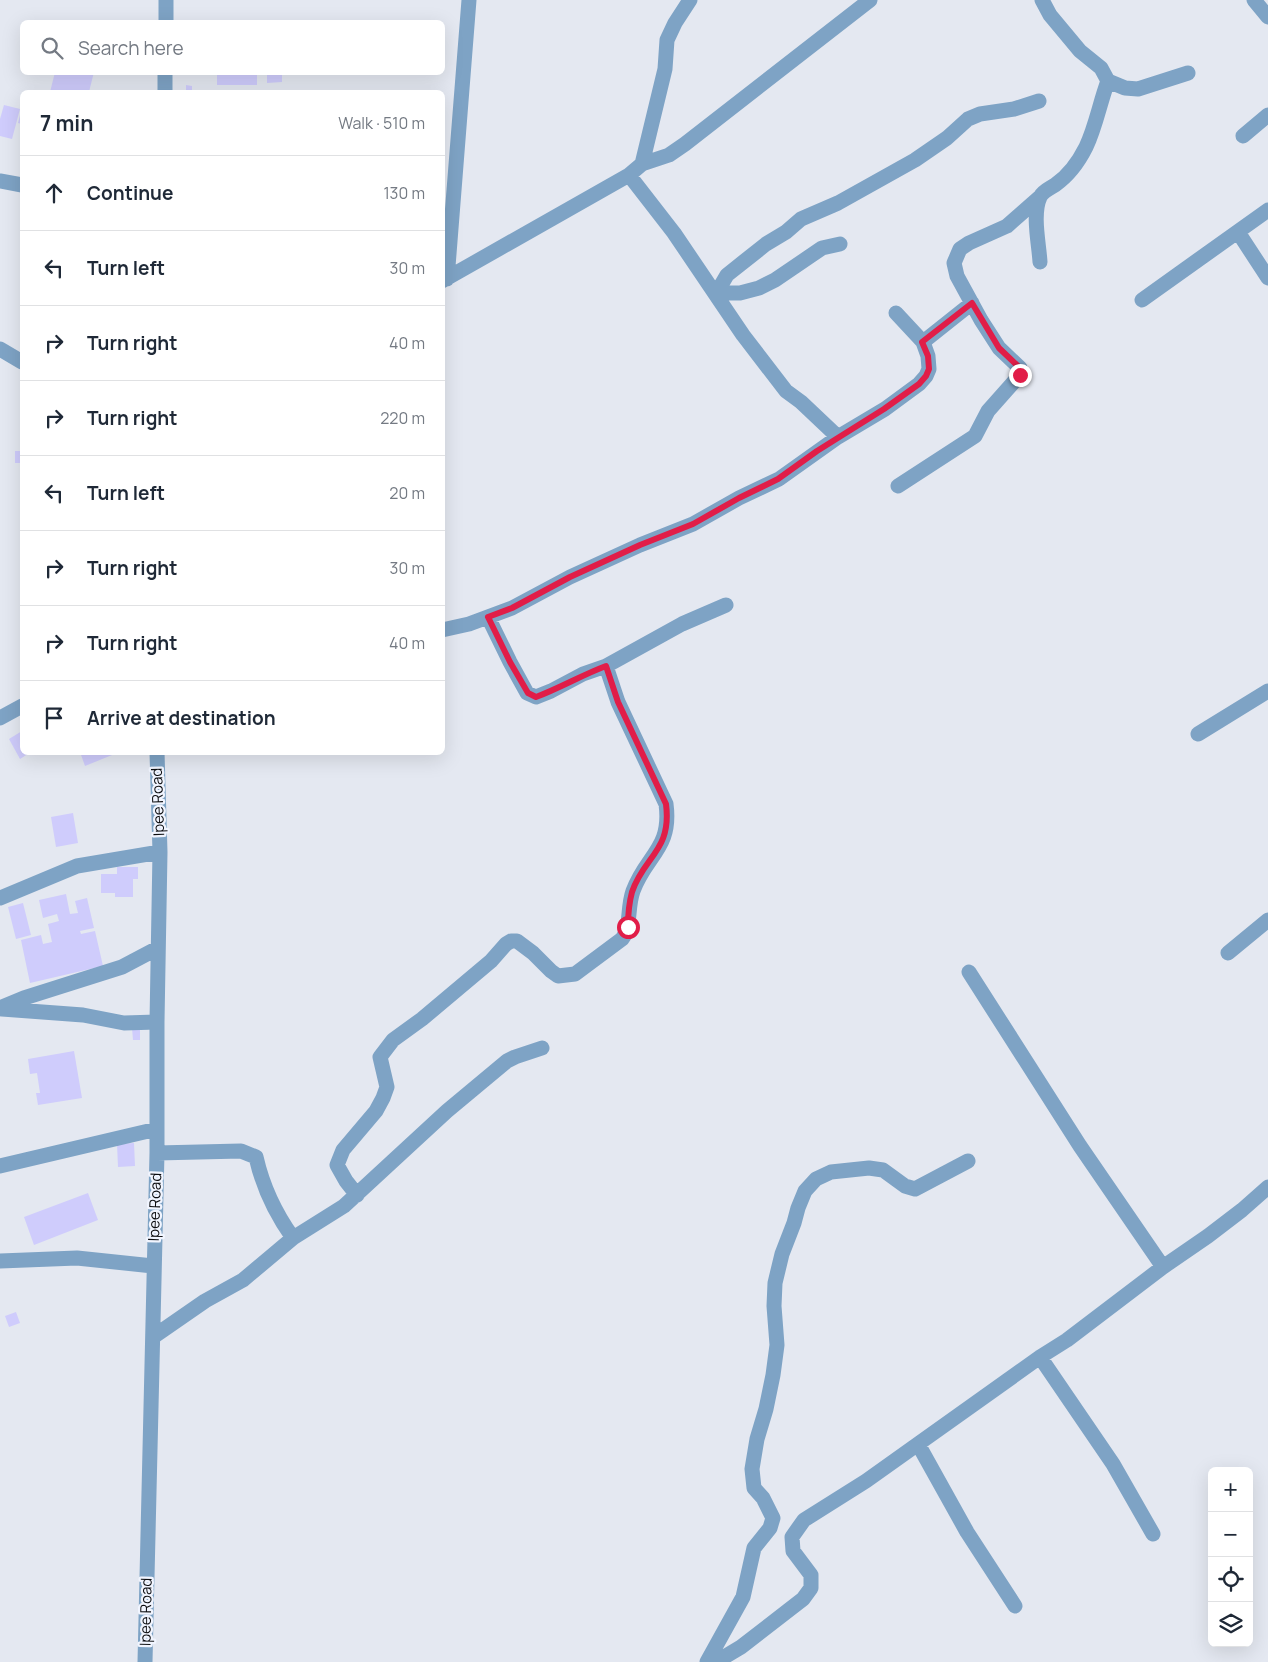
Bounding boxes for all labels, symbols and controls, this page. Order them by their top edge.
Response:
search box [20,20,445,75]
icon: search [38,34,66,62]
text: Search here [78,35,184,61]
text: 7 min [40,109,93,137]
text: Walk · 510 m [338,112,425,134]
icon: ahead [40,179,68,207]
text: Continue [87,180,173,206]
text: 130 m [383,182,425,204]
icon: left [40,254,68,282]
text: Turn left [87,255,165,281]
text: 30 m [390,257,425,279]
icon: right [40,329,68,357]
text: Turn right [87,330,177,356]
text: 40 m [389,332,425,354]
route end [1009,364,1032,387]
icon: right [40,404,68,432]
text: Turn right [87,405,177,431]
text: 220 m [380,407,425,429]
icon: left [40,479,68,507]
text: Turn left [87,480,165,506]
text: 20 m [389,482,425,504]
icon: right [40,554,68,582]
text: Turn right [87,555,177,581]
text: 30 m [390,557,425,579]
icon: right [40,629,68,657]
text: Turn right [87,630,177,656]
text: 40 m [389,632,425,654]
icon: arrive [40,704,68,732]
text: Arrive at destination [87,705,276,731]
street label: Ipee Road [146,767,169,837]
route start [617,916,640,939]
street label: Ipee Road [143,1172,166,1242]
map controls [1208,1467,1253,1647]
button: + [1208,1467,1253,1512]
button: − [1208,1512,1253,1557]
button: locate [1208,1557,1253,1602]
street label: Ipee Road [134,1578,157,1646]
button: layers [1208,1602,1253,1647]

